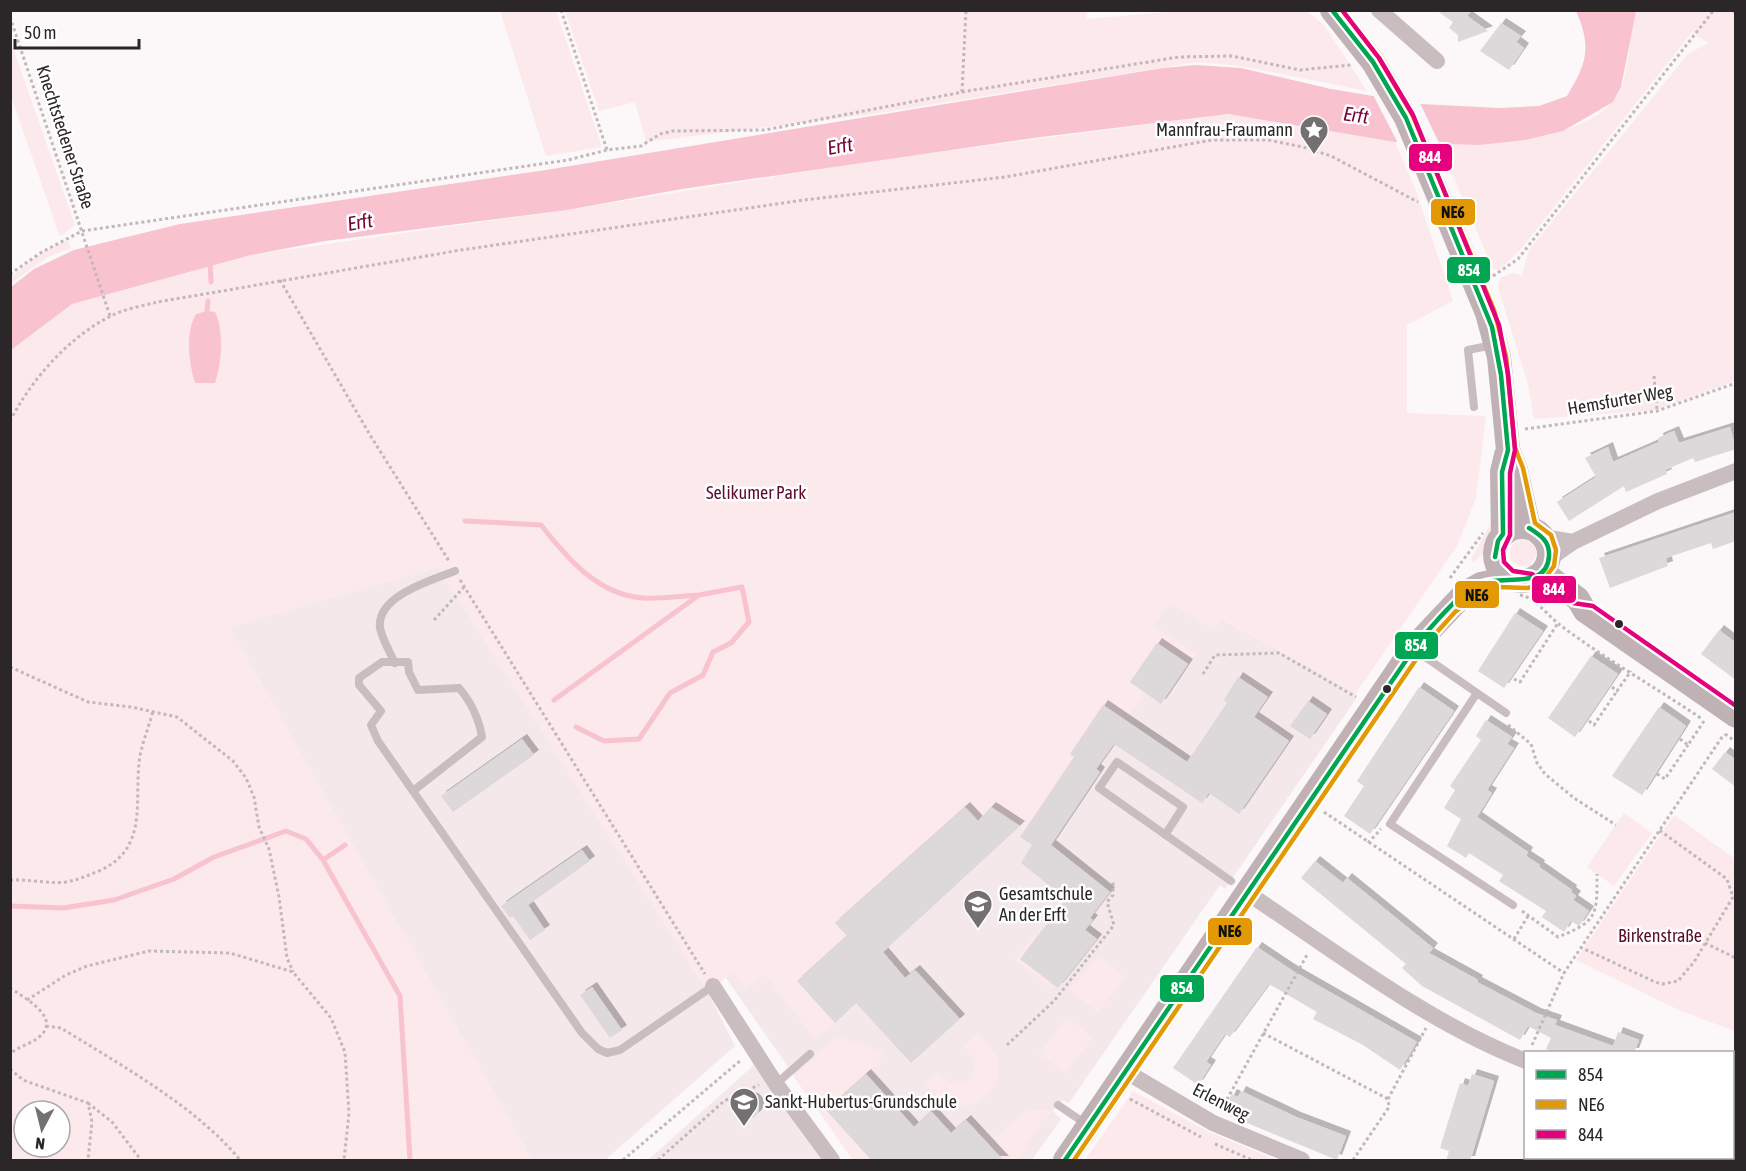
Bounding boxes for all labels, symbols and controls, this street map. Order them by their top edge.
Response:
scale bar [15,12,140,50]
text: 50 m [24,22,56,43]
street label: Knechtstedener Straße [32,62,99,211]
water label: Erft [1342,101,1371,128]
place icon: Mannfrau-Fraumann [1298,114,1330,156]
place label: Mannfrau-Fraumann [1156,119,1293,140]
water label: Erft [826,132,855,159]
line badge: 844 [1408,143,1453,172]
text: 844 [1419,148,1442,166]
line badge: NE6 [1430,198,1476,226]
text: NE6 [1441,203,1465,221]
water label: Erft [346,208,375,235]
line badge: 854 [1446,256,1491,284]
text: 854 [1458,261,1481,279]
street label: Hemsfurter Weg [1566,380,1674,419]
park label: Selikumer Park [706,482,806,503]
line badge: 844 [1531,575,1577,604]
line badge: NE6 [1454,580,1500,609]
text: 844 [1543,580,1566,598]
text: NE6 [1465,586,1489,604]
unlabelled marker [1613,618,1625,630]
line badge: 854 [1394,631,1439,660]
text: 854 [1405,636,1428,654]
unlabelled marker [1381,683,1393,695]
place label: Gesamtschule An der Erft [999,883,1093,925]
school or university icon: Gesamtschule An der Erft [962,888,994,930]
line badge: NE6 [1207,917,1253,946]
text: NE6 [1218,922,1242,940]
park label: Birkenstraße [1618,925,1702,946]
line badge: 854 [1159,974,1205,1003]
text: 854 [1171,979,1194,997]
legend [1524,1051,1734,1159]
text: 854 [1578,1064,1603,1085]
street label: Erlenweg [1189,1078,1253,1125]
school or university icon: Sankt-Hubertus-Grundschule [728,1086,760,1128]
place label: Sankt-Hubertus-Grundschule [765,1091,957,1112]
text: NE6 [1578,1094,1605,1115]
north arrow [12,1099,72,1159]
text: 844 [1578,1124,1603,1145]
text: N [34,1134,46,1153]

